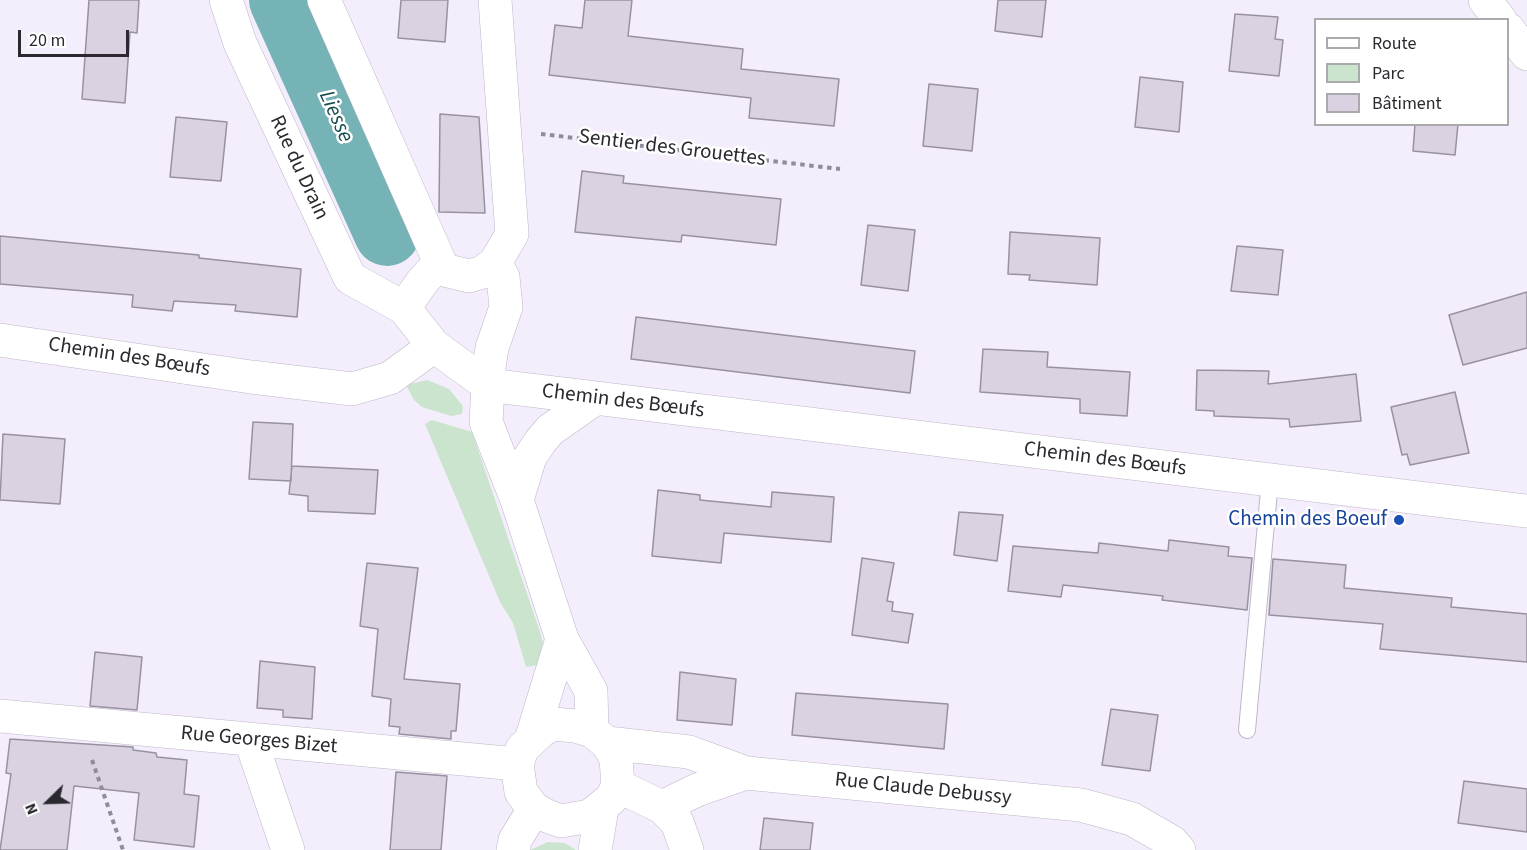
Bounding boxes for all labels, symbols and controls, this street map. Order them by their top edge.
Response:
scale bar [21,18,132,56]
legend [1314,18,1509,126]
text: 20 m [29,28,65,53]
text: Route [1372,31,1416,56]
text: Parc [1372,61,1405,86]
water label: Liesse [312,87,358,147]
text: Bâtiment [1372,91,1442,116]
street label: Rue du Drain [263,112,333,224]
street label: Sentier des Grouettes [577,125,767,173]
street label: Chemin des Bœufs [46,333,212,383]
street label: Chemin des Bœufs [540,380,706,424]
street label: Chemin des Bœufs [1022,438,1188,482]
place label: Chemin des Boeuf [1228,507,1387,533]
marker: Chemin des Boeuf [1392,513,1406,527]
street label: Rue Georges Bizet [180,722,338,760]
street label: Rue Claude Debussy [833,768,1013,812]
north arrow [18,772,78,832]
text: N [19,800,44,818]

